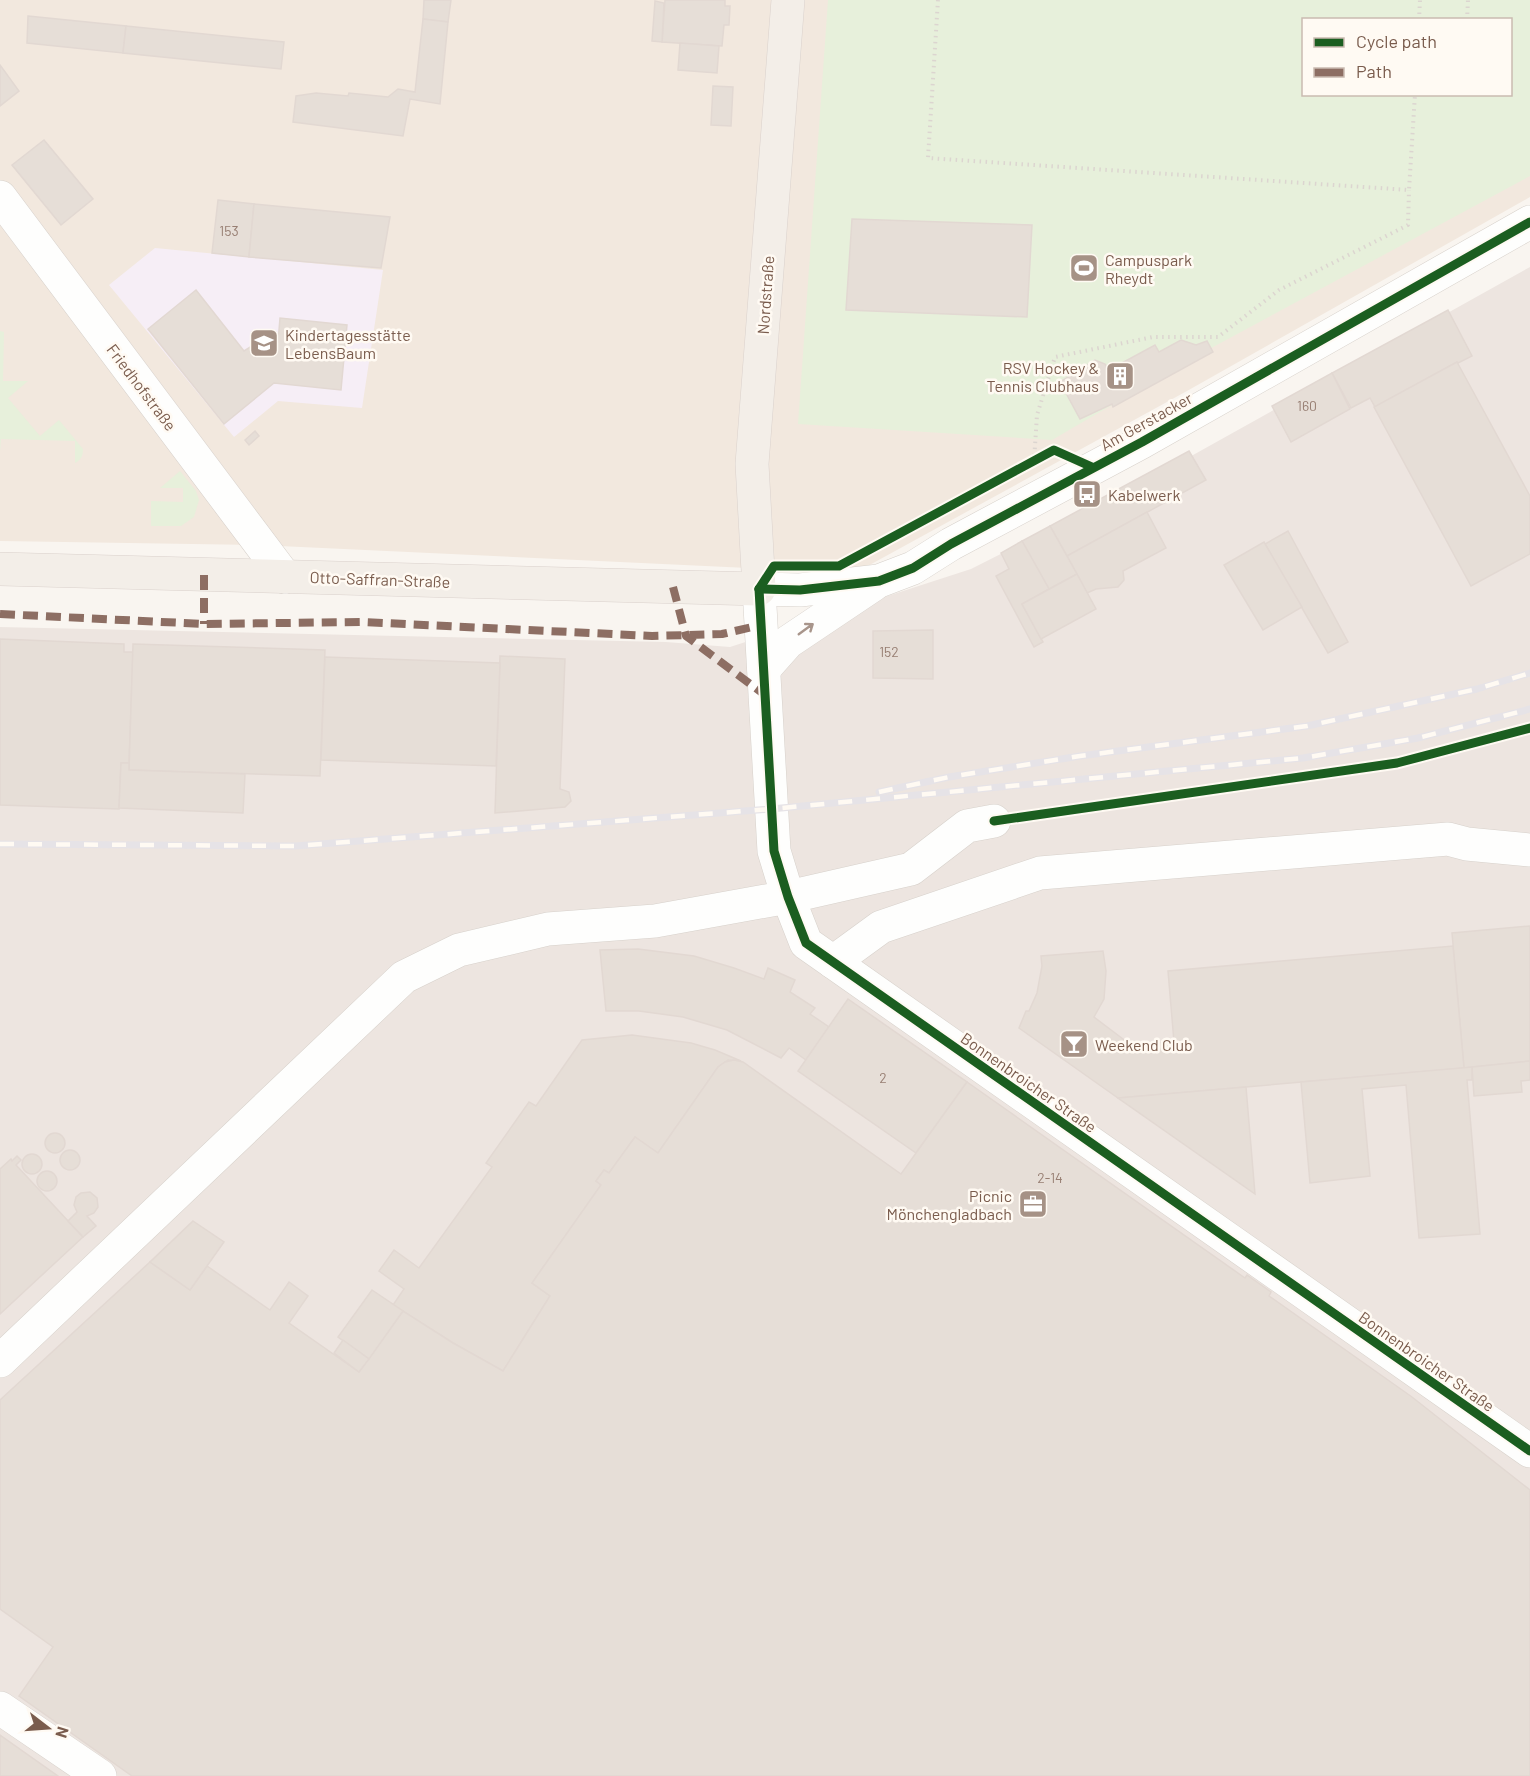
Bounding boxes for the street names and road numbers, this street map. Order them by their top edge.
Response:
street label: Nordstraße [753,255,777,335]
street label: Friedhofstraße [103,340,181,434]
street label: Am Gerstacker [1097,388,1195,454]
street label: Otto-Saffran-Straße [309,567,451,591]
street label: Bonnenbroicher Straße [958,1028,1100,1136]
street label: Bonnenbroicher Straße [1356,1307,1498,1415]

